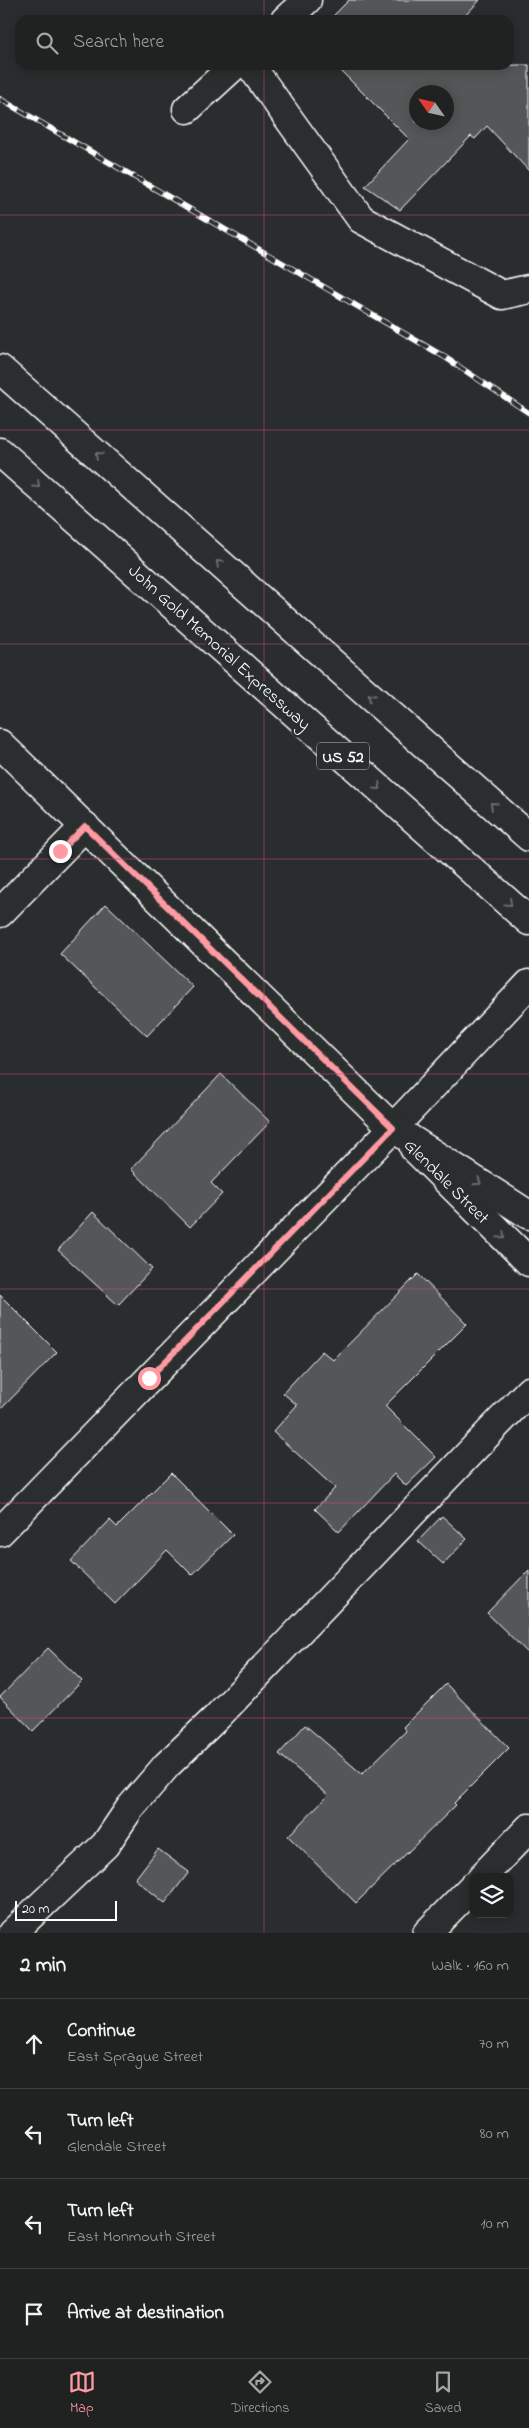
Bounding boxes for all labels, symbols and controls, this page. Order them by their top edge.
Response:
search box [15,15,514,70]
icon: search [33,29,61,57]
text: Search here [73,29,164,56]
north arrow [409,85,454,130]
one-way arrow [94,452,103,461]
one-way arrow [31,479,40,488]
street label: John Gold Memorial Expressway [122,559,316,738]
one-way arrow [216,559,225,568]
one-way arrow [367,694,376,703]
road number: US 52 [317,742,369,769]
one-way arrow [372,781,381,790]
one-way arrow [489,802,498,811]
route end [49,840,72,863]
one-way arrow [503,897,512,906]
street label: Glendale Street [397,1134,494,1231]
one-way arrow [473,1176,482,1186]
one-way arrow [497,1230,506,1239]
route start [138,1367,161,1390]
map controls [469,1873,514,1918]
button: layers [469,1873,514,1918]
scale bar [15,1898,118,1921]
text: 20 m [22,1899,49,1920]
text: 2 min [20,1951,66,1981]
text: Walk · 160 m [431,1954,509,1978]
text: Continue [67,2018,135,2045]
icon: ahead [20,2030,48,2058]
text: 70 m [479,2032,509,2056]
text: East Sprague Street [67,2045,203,2069]
text: Turn left [67,2108,134,2135]
icon: left [20,2120,48,2148]
text: 80 m [480,2122,509,2146]
text: Glendale Street [67,2135,167,2159]
text: Turn left [67,2198,134,2225]
icon: left [20,2210,48,2238]
text: 10 m [481,2212,509,2236]
text: East Monmouth Street [67,2225,216,2249]
icon: arrive [20,2300,48,2328]
text: Arrive at destination [67,2300,224,2327]
tab: Map [68,2368,96,2419]
tab: Directions [231,2368,289,2419]
tab: Saved [425,2368,461,2419]

